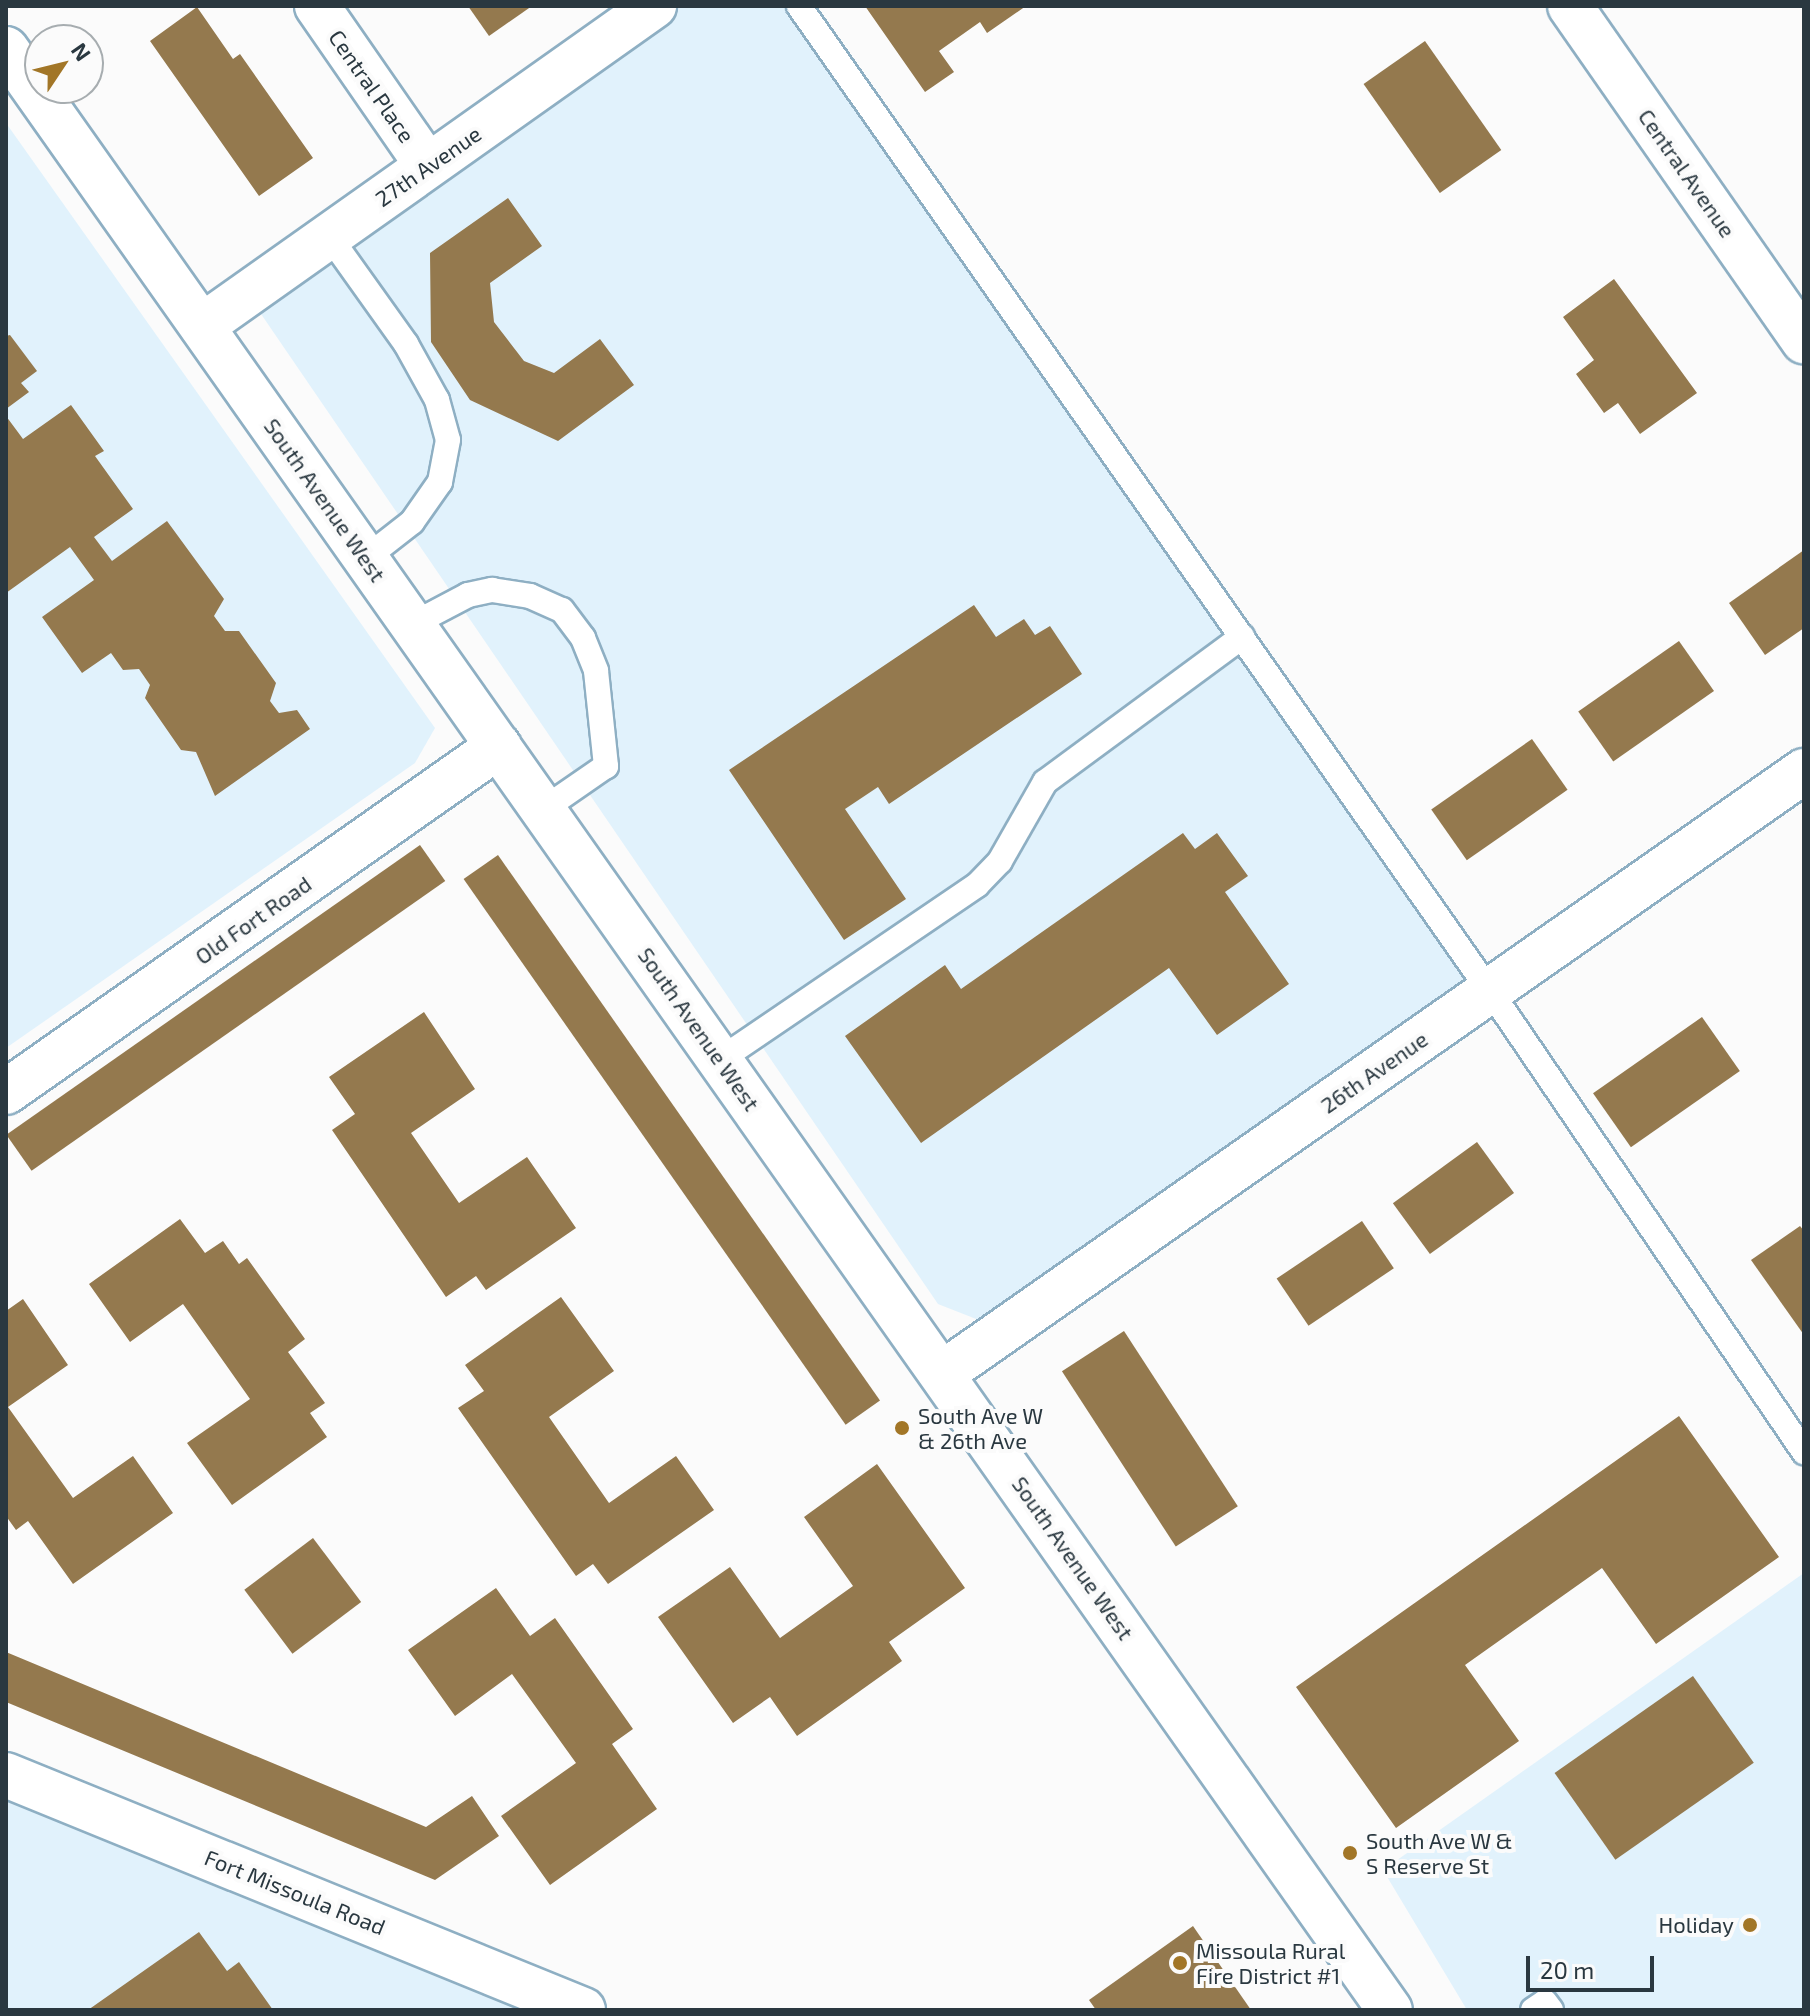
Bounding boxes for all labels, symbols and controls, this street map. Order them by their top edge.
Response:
north arrow [24,24,104,104]
street label: Central Place [323,24,421,148]
text: N [67,37,97,65]
street label: Central Avenue [1633,103,1741,243]
street label: 27th Avenue [370,120,486,212]
street label: South Avenue West [259,413,391,587]
street label: Old Fort Road [190,870,316,970]
street label: South Avenue West [633,942,765,1116]
street label: 26th Avenue [1315,1025,1433,1119]
place label: South Ave W & 26th Ave [918,1402,1044,1454]
marker: South Ave W & 26th Ave [893,1419,911,1437]
street label: South Avenue West [1007,1471,1139,1645]
place label: South Ave W & S Reserve St [1366,1827,1514,1878]
street label: Fort Missoula Road [201,1844,389,1940]
marker: South Ave W & S Reserve St [1341,1844,1359,1862]
place label: Holiday [1658,1912,1734,1938]
marker: Holiday [1741,1916,1759,1934]
place label: Missoula Rural Fire District #1 [1196,1937,1345,1988]
scale bar [1530,1940,1658,1990]
marker: Missoula Rural Fire District #1 [1171,1954,1189,1972]
text: 20 m [1540,1955,1594,1984]

